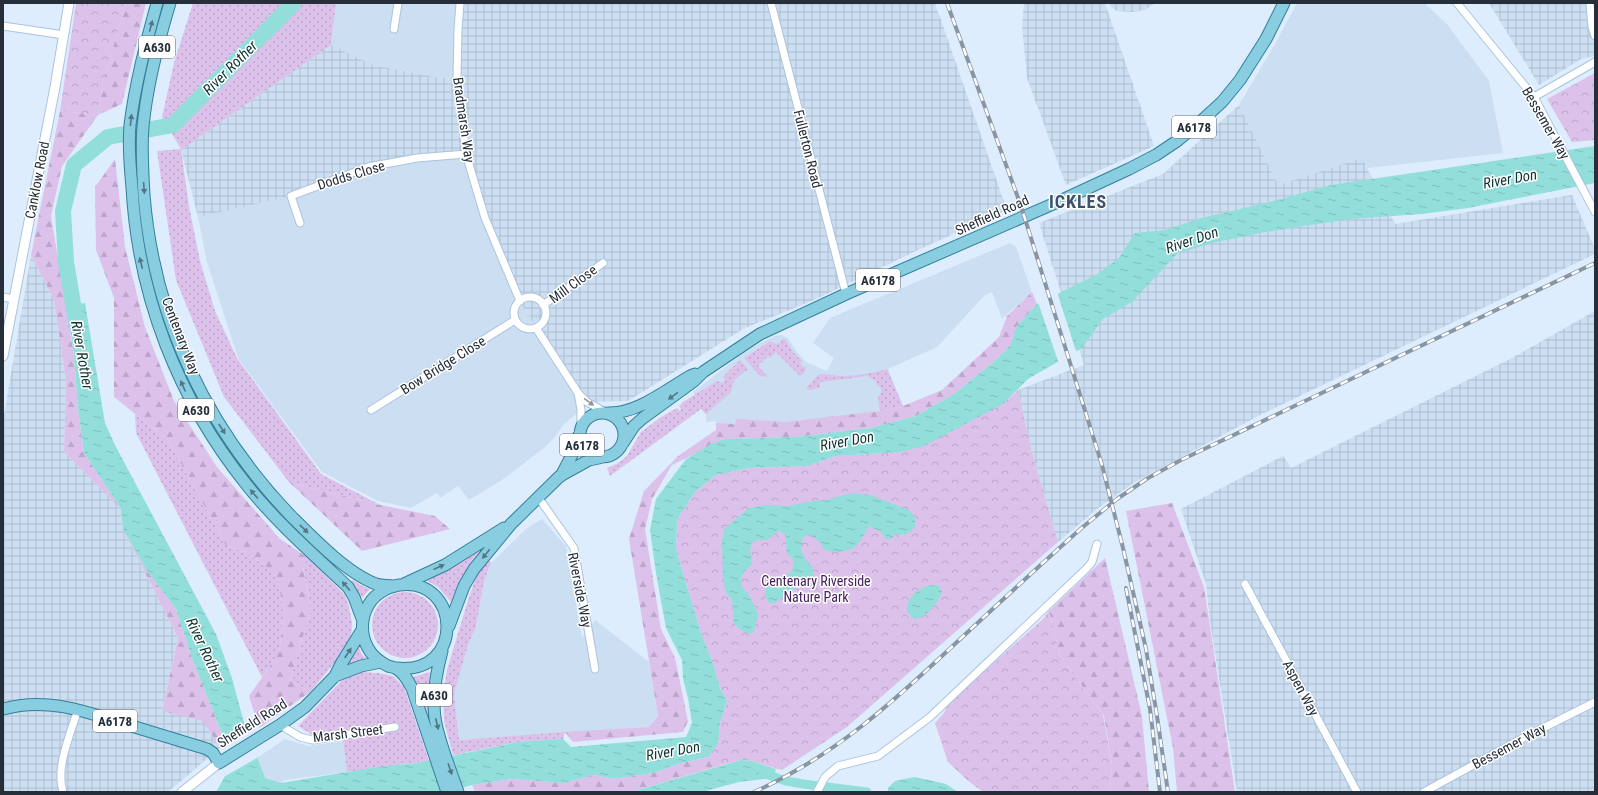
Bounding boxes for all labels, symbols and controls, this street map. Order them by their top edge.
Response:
one-way arrow [148,20,154,32]
road number: A630 [139,36,175,58]
water label: River Rother [199,37,261,99]
street label: Bradmarsh Way [450,76,478,164]
street label: Bessemer Way [1519,84,1573,162]
street label: Fullerton Road [791,108,825,190]
one-way arrow [128,114,134,126]
road number: A6178 [1172,116,1216,138]
street label: Canklow Road [22,140,52,220]
street label: Dodds Close [315,157,387,193]
water label: River Don [1482,165,1538,193]
one-way arrow [140,182,147,194]
district label: ICKLES [1049,191,1107,212]
street label: Sheffield Road [953,192,1031,238]
water label: River Don [1163,223,1221,257]
one-way arrow [138,257,144,269]
street label: Mill Close [546,261,600,307]
road number: A6178 [856,269,900,291]
street label: Centenary Way [159,295,203,377]
water label: River Rother [67,319,97,391]
street label: Bow Bridge Close [398,332,489,397]
one-way arrow [180,380,186,391]
one-way arrow [668,392,678,400]
one-way arrow [583,398,594,406]
road number: A630 [178,399,214,421]
one-way arrow [218,423,226,434]
water label: River Don [819,427,875,455]
road number: A6178 [560,434,604,456]
one-way arrow [250,489,259,499]
one-way arrow [299,524,309,534]
one-way arrow [482,549,491,559]
street label: Riverside Way [565,551,595,629]
one-way arrow [434,564,445,570]
park label: Centenary Riverside Nature Park [761,573,871,605]
one-way arrow [341,581,350,592]
water label: River Rother [182,615,228,686]
one-way arrow [344,647,352,658]
street label: Aspen Way [1280,657,1322,719]
road number: A630 [416,684,452,706]
street label: Sheffield Road [214,695,290,751]
road number: A6178 [93,710,137,732]
one-way arrow [434,718,440,730]
street label: Bessemer Way [1469,720,1549,772]
street label: Marsh Street [312,721,384,745]
water label: River Don [645,737,701,765]
one-way arrow [447,763,453,775]

